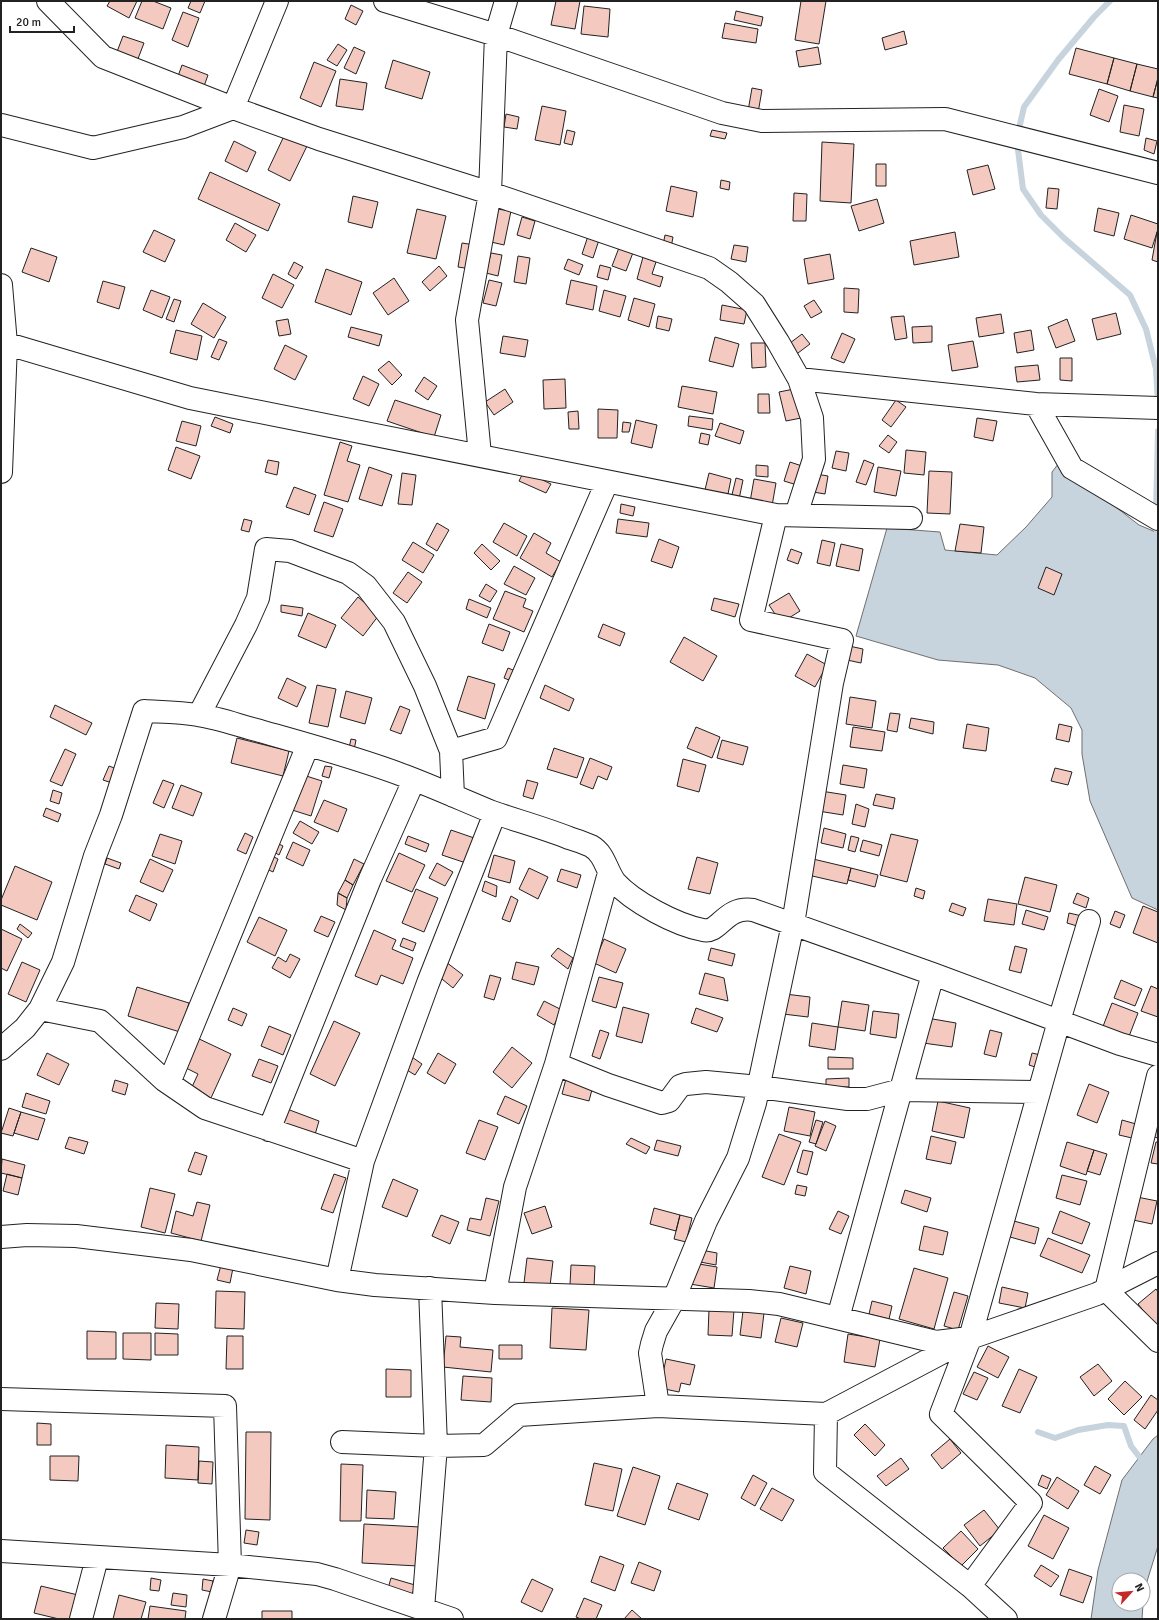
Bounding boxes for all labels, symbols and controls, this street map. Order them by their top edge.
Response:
scale bar [10,8,74,34]
text: 20 m [16,15,41,30]
north arrow [1111,1572,1151,1612]
text: N [1132,1581,1147,1594]

